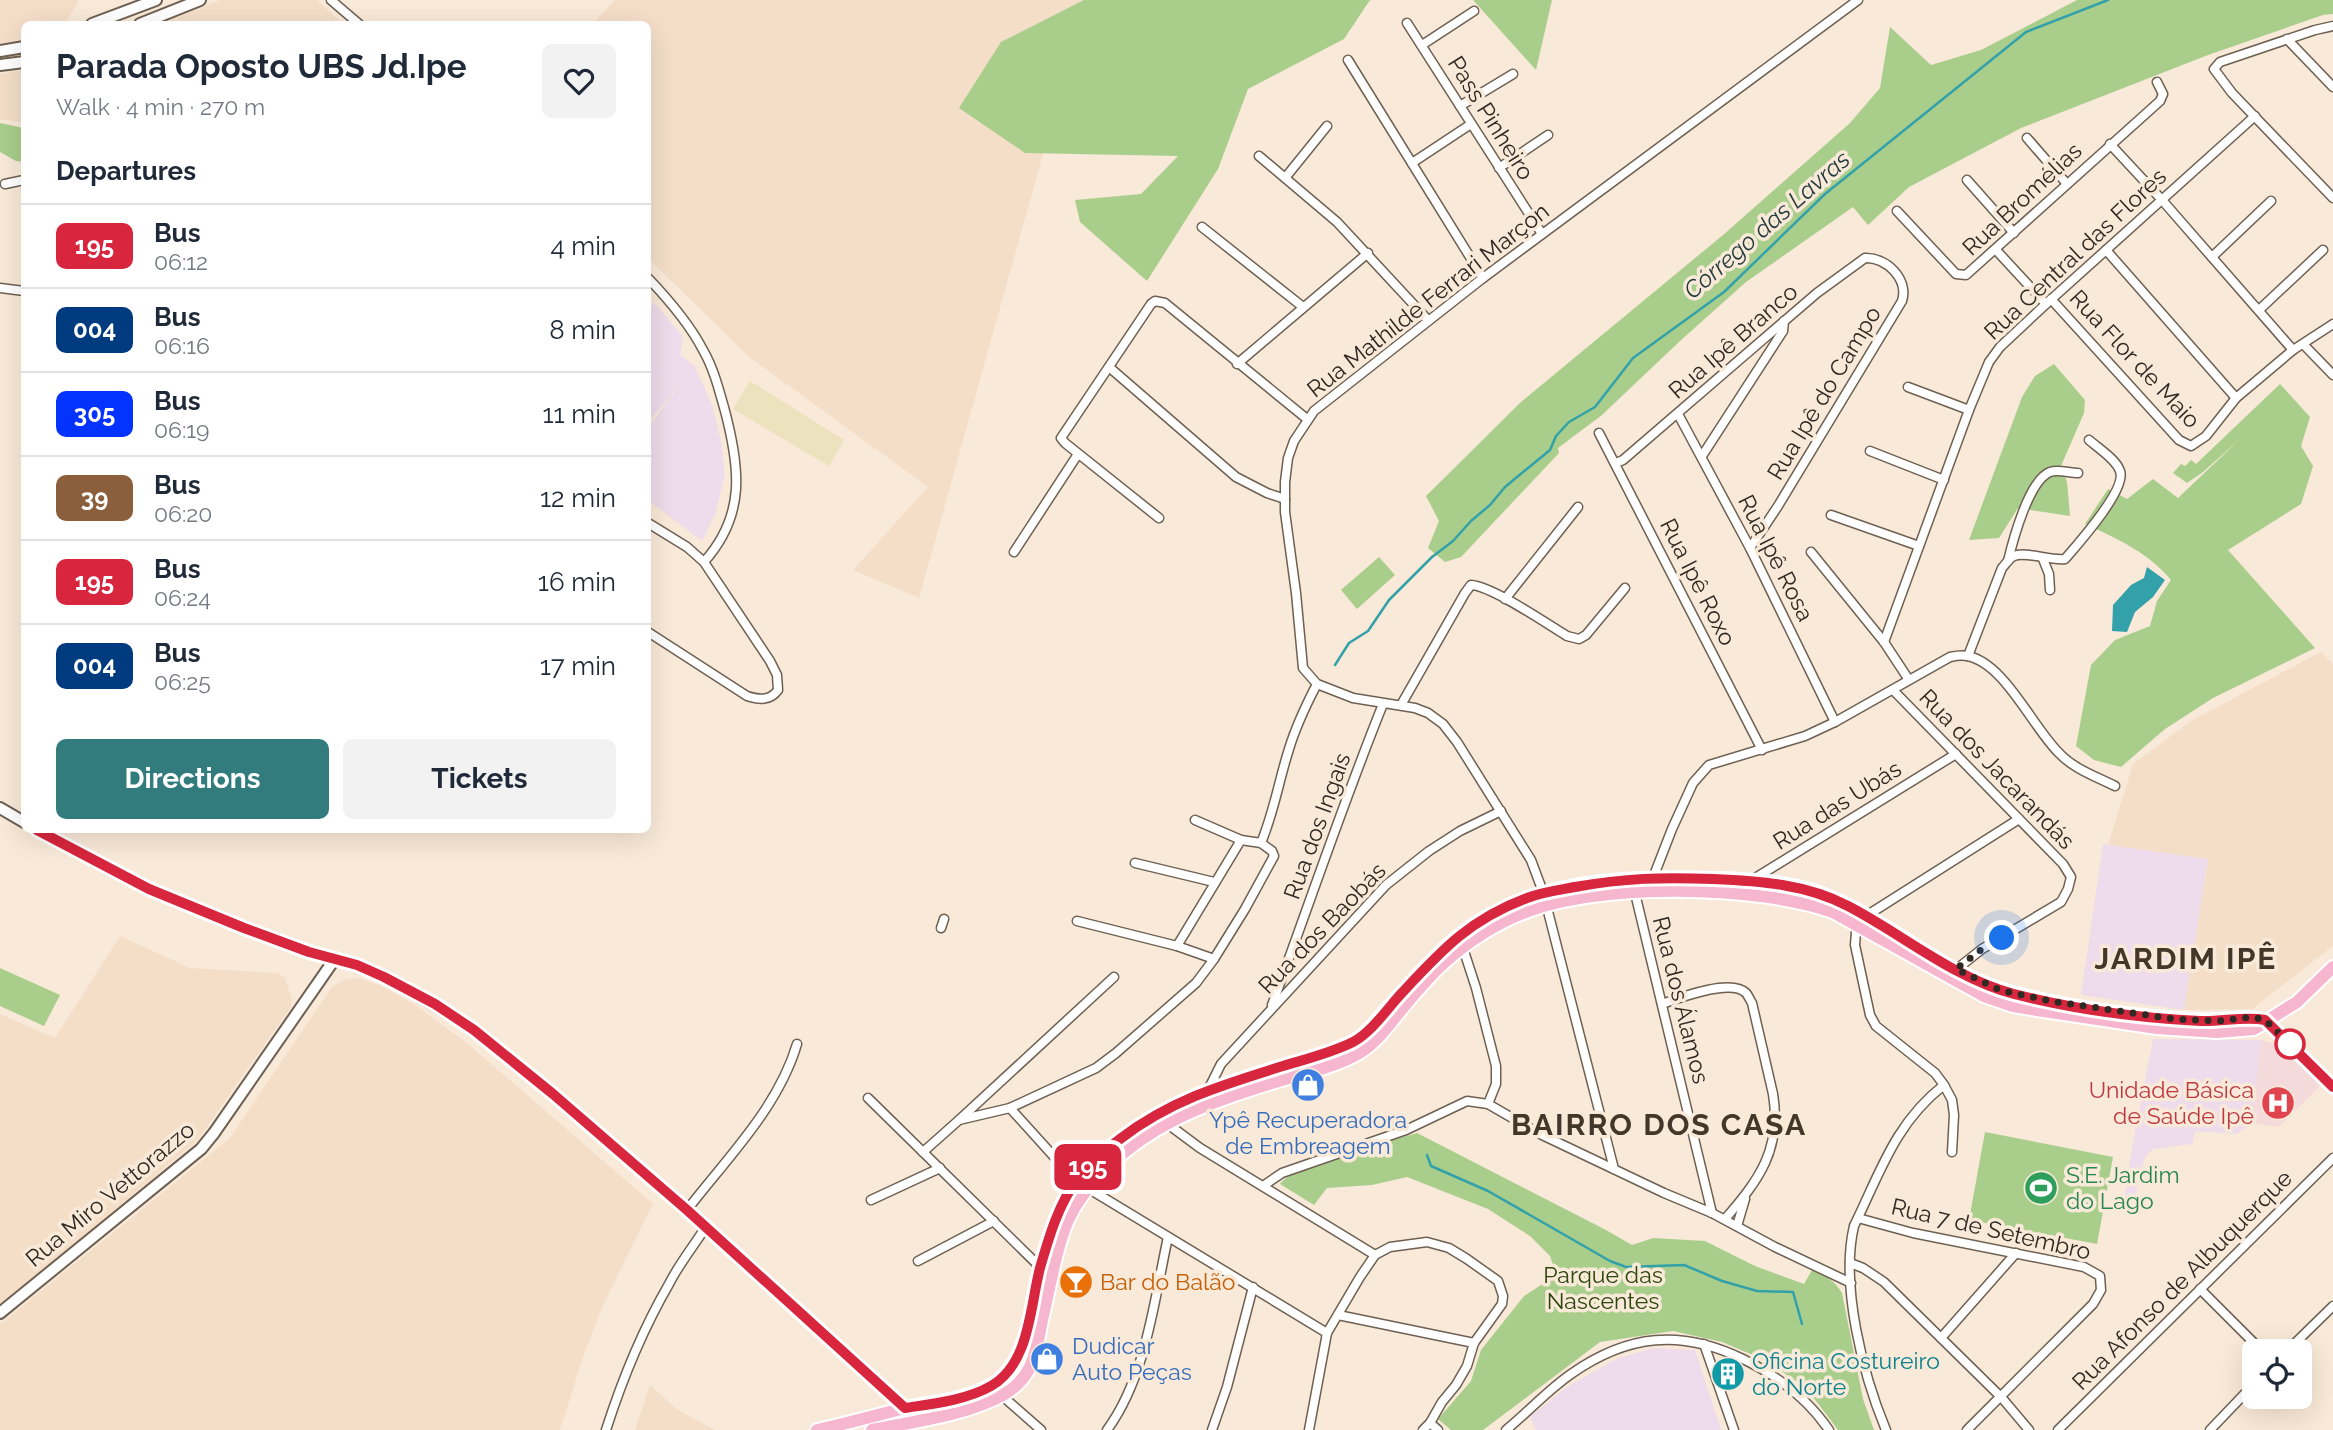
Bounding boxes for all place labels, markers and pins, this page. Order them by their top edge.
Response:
unlabelled marker [2275,1029,2305,1059]
shop icon: Ypê Recuperadora de Embreagem [1289,1066,1327,1104]
place label: Unidade Básica de Saúde Ipê [2089,1076,2254,1129]
hospital icon: Unidade Básica de Saúde Ipê [2259,1084,2297,1122]
place label: Ypê Recuperadora de Embreagem [1209,1106,1407,1159]
place label: S.E. Jardim do Lago [2066,1161,2180,1214]
sports icon: S.E. Jardim do Lago [2022,1169,2060,1207]
bar icon: Bar do Balão [1057,1263,1095,1301]
place label: Bar do Balão [1100,1268,1235,1295]
place label: Dudicar Auto Peças [1072,1332,1192,1385]
shop icon: Dudicar Auto Peças [1028,1340,1066,1378]
place label: Oficina Costureiro do Norte [1752,1347,1940,1400]
building icon: Oficina Costureiro do Norte [1709,1355,1747,1393]

